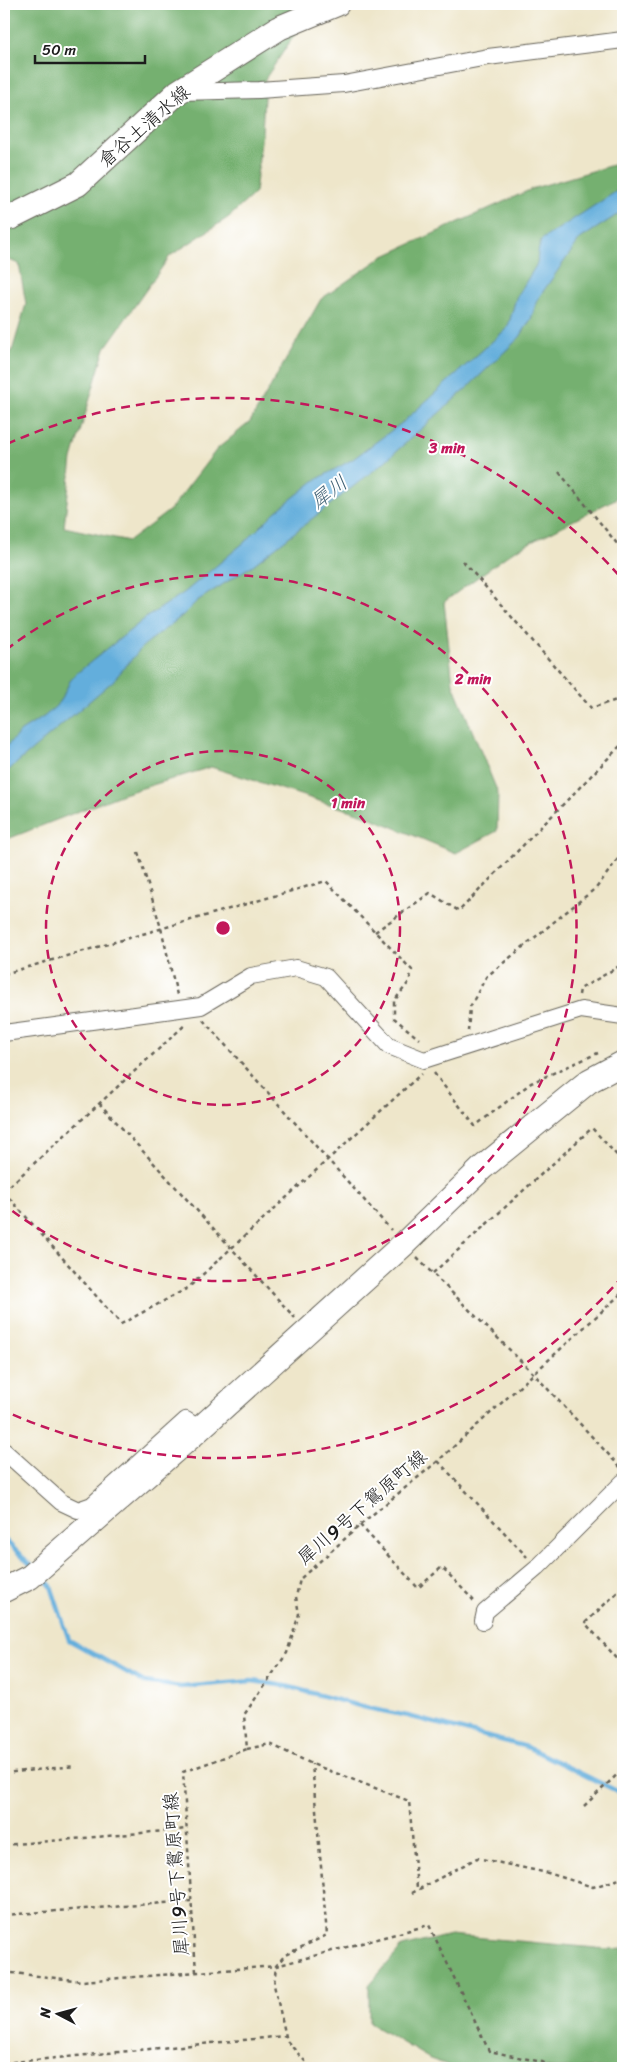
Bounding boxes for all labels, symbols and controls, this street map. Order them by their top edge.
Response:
scale bar [35,32,145,64]
text: 50 m [42,37,77,63]
street label: 倉谷土清水線 [90,76,198,176]
text: 3 min [428,435,466,461]
water label: 犀川 [302,466,356,518]
text: 2 min [454,666,492,692]
text: 1 min [331,790,366,816]
centre of rings [214,919,232,937]
street label: 犀川9号下鴛原町線 [289,1441,435,1573]
street label: 犀川9号下鴛原町線 [154,1791,198,1957]
north arrow [32,1990,82,2040]
text: N [33,2006,59,2020]

